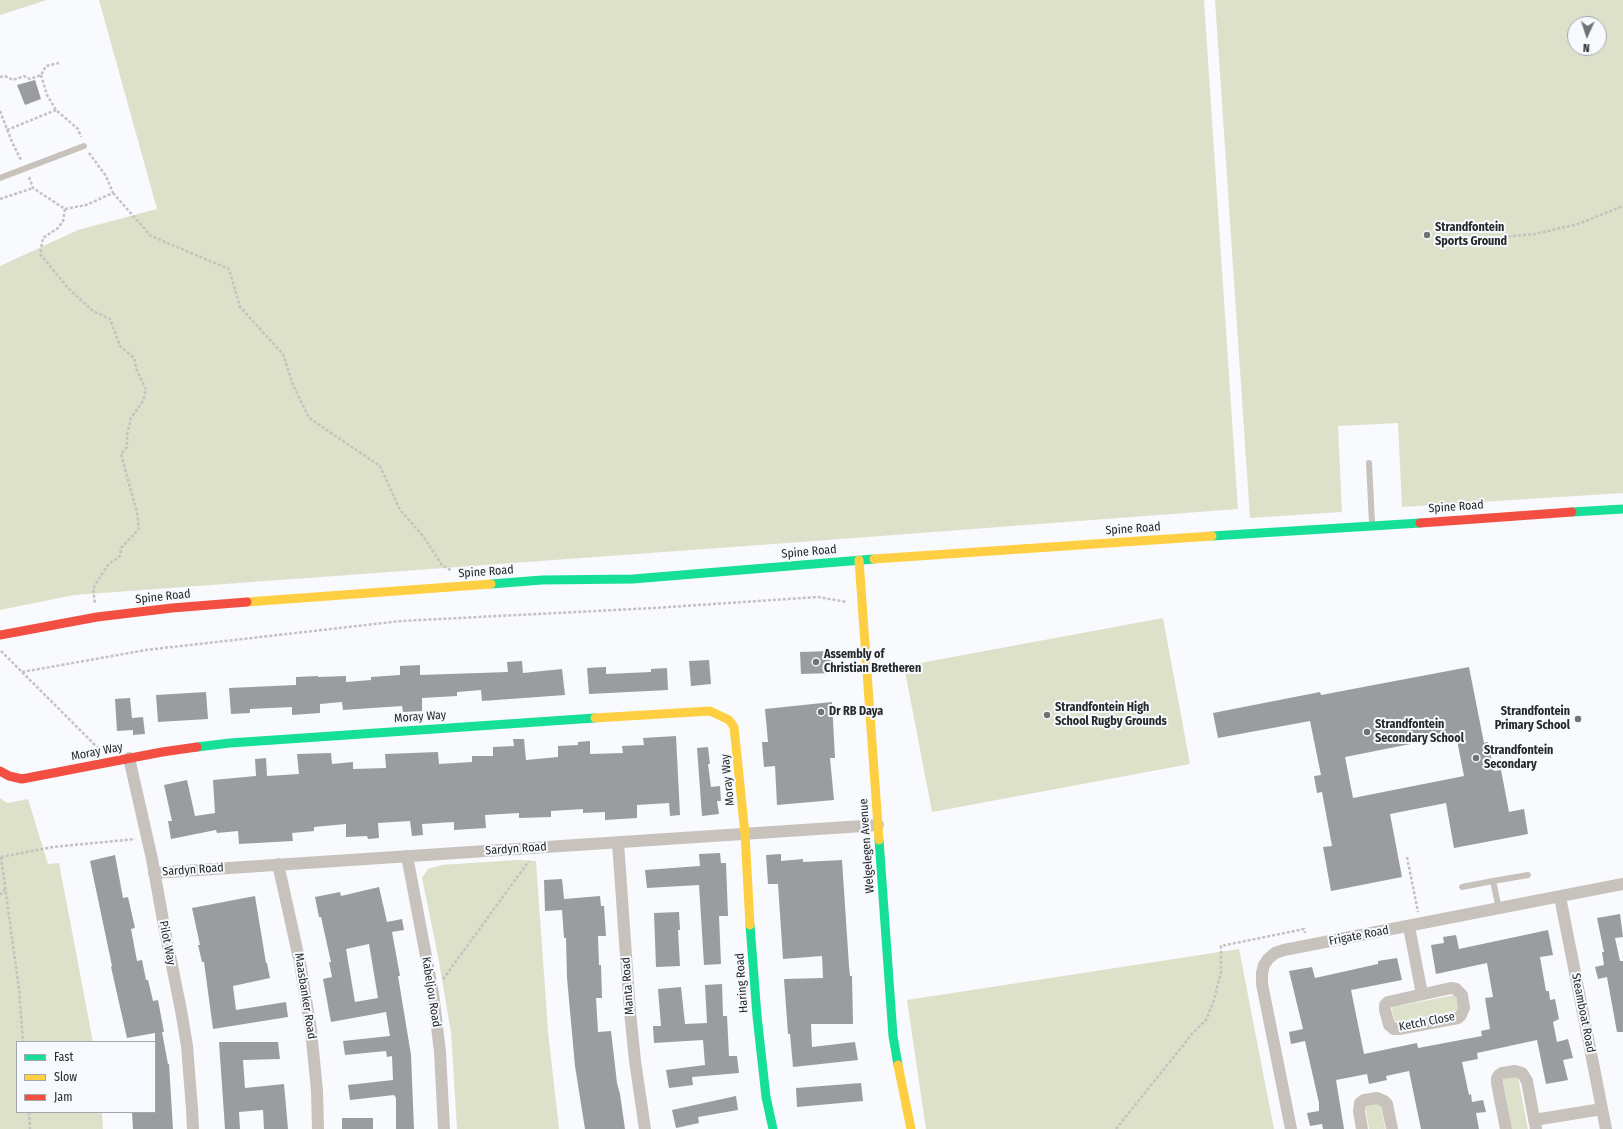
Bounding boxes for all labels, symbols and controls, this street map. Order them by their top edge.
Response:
north arrow [1567,16,1607,56]
text: N [1583,41,1590,54]
place label: Strandfontein Sports Ground [1435,221,1507,249]
marker: Strandfontein Sports Ground [1422,230,1432,240]
street label: Spine Road [1428,498,1484,516]
street label: Spine Road [1105,520,1161,538]
street label: Spine Road [781,542,837,562]
street label: Spine Road [458,563,514,581]
street label: Spine Road [135,587,191,607]
place label: Assembly of Christian Bretheren [824,648,921,676]
marker: Assembly of Christian Bretheren [811,657,821,667]
place label: Strandfontein High School Rugby Grounds [1055,701,1167,729]
place label: Dr RB Daya [829,705,883,719]
place label: Strandfontein Primary School [1495,705,1570,733]
marker: Dr RB Daya [816,707,826,717]
street label: Moray Way [393,708,447,726]
marker: Strandfontein High School Rugby Grounds [1042,710,1052,720]
marker: Strandfontein Primary School [1573,714,1583,724]
place label: Strandfontein Secondary School [1375,718,1464,746]
marker: Strandfontein Secondary School [1362,727,1372,737]
street label: Moray Way [70,740,124,764]
place label: Strandfontein Secondary [1484,744,1553,772]
street label: Moray Way [718,753,738,807]
marker: Strandfontein Secondary [1471,753,1481,763]
street label: Welgelegen Avenue [857,798,877,894]
street label: Sardyn Road [485,840,547,858]
street label: Sardyn Road [162,861,224,879]
street label: Pilot Way [156,919,178,967]
street label: Frigate Road [1328,923,1390,949]
street label: Maasbanker Road [291,952,319,1040]
street label: Haring Road [733,953,751,1013]
street label: Kabeljou Road [418,956,444,1028]
street label: Manta Road [619,956,637,1016]
street label: Steamboat Road [1568,972,1598,1054]
street label: Ketch Close [1398,1010,1456,1034]
legend [16,1041,156,1113]
text: Fast [54,1050,73,1064]
text: Slow [54,1070,77,1084]
text: Jam [54,1090,72,1104]

